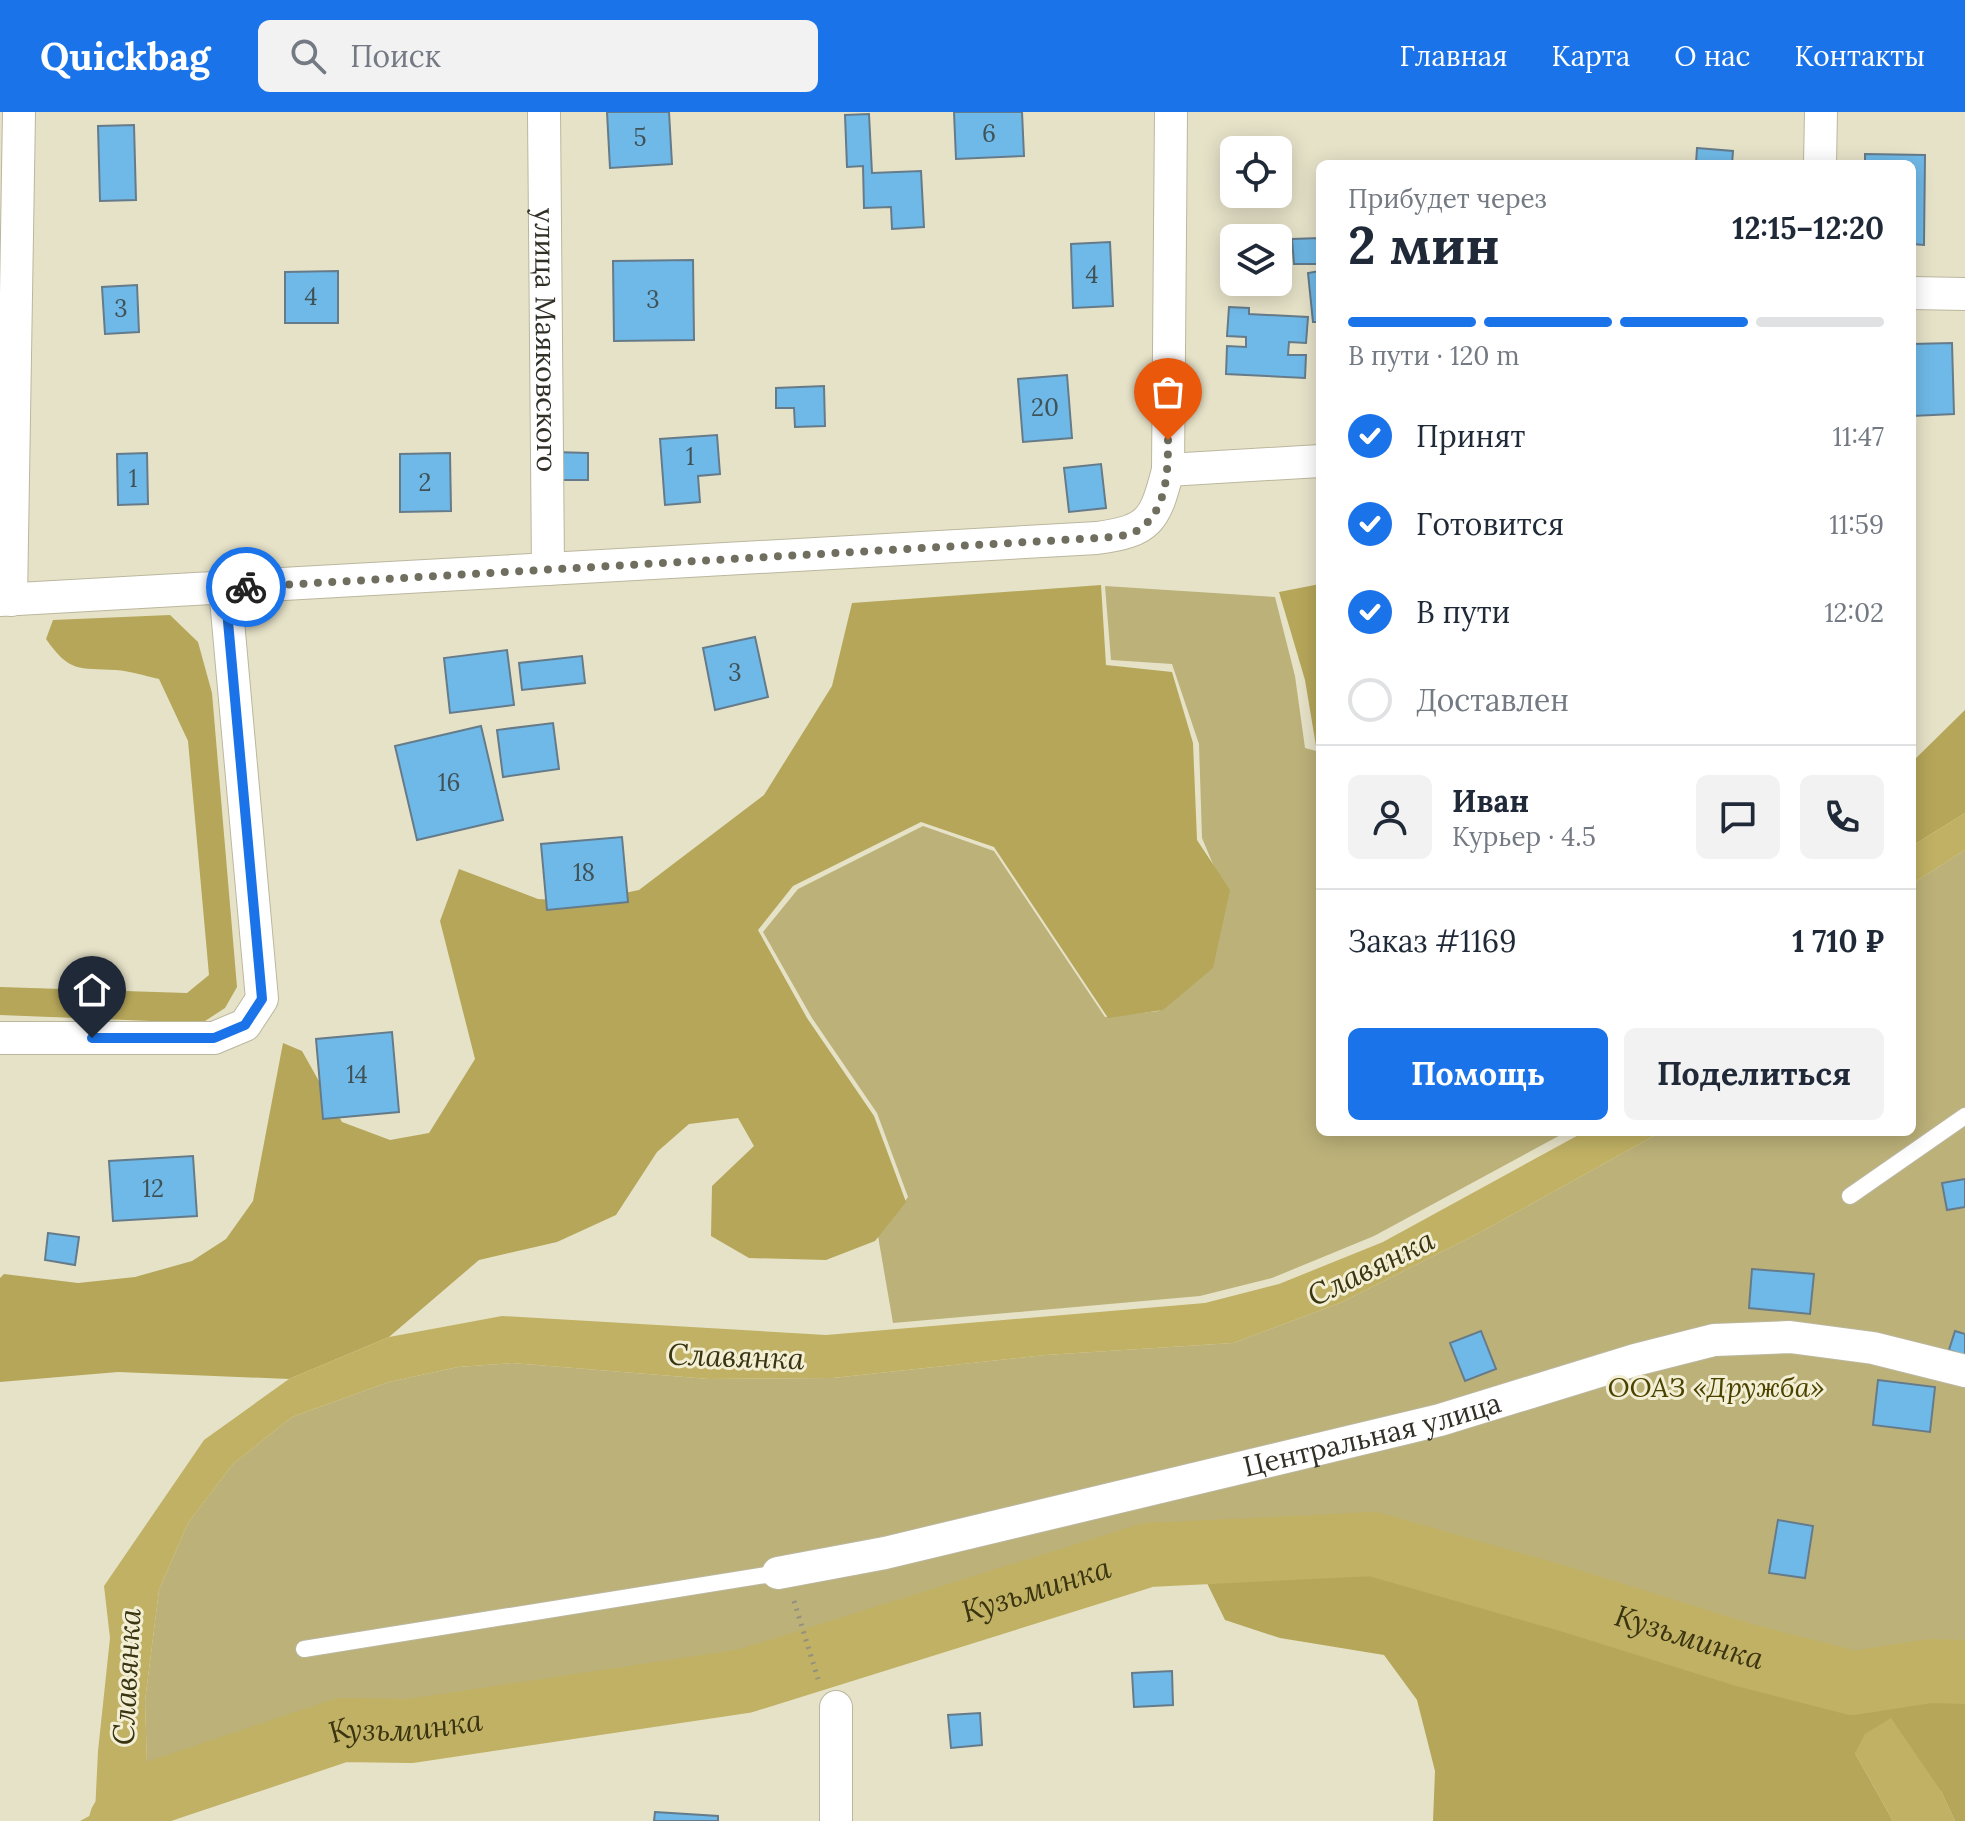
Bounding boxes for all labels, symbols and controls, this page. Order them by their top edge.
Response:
search box [258,20,818,92]
text: Quickbag [40,32,210,80]
icon: search [286,34,330,78]
text: Поиск [350,37,441,75]
text: Главная [1399,38,1508,74]
text: Карта [1552,38,1630,74]
text: О нас [1674,38,1751,74]
text: Контакты [1795,38,1925,74]
house number: 6 [982,118,996,149]
house number: 5 [633,122,647,153]
map controls [1220,136,1292,296]
button: locate [1220,136,1292,208]
text: Прибудет через [1348,182,1547,215]
street label: улица Маяковского [527,208,565,472]
text: 12:15–12:20 [1732,209,1884,247]
text: 2 мин [1348,212,1500,278]
button: layers [1220,224,1292,296]
house number: 4 [1085,259,1099,290]
house number: 4 [304,281,318,312]
house number: 3 [646,284,660,315]
house number: 3 [114,293,128,324]
text: В пути · 120 m [1348,339,1520,372]
pin [1134,358,1202,440]
icon: bag [1146,370,1190,414]
house number: 20 [1031,392,1059,423]
icon: check [1348,414,1392,458]
text: Принят [1416,417,1525,455]
text: 11:47 [1832,420,1884,453]
house number: 1 [686,441,694,472]
house number: 1 [129,463,137,494]
house number: 2 [419,467,431,498]
icon: check [1348,502,1392,546]
text: Готовится [1416,505,1564,543]
text: 11:59 [1829,508,1884,541]
courier [206,547,286,627]
icon: bike [224,565,268,609]
icon: check [1348,590,1392,634]
text: В пути [1416,593,1510,631]
text: 12:02 [1824,596,1884,629]
house number: 3 [728,657,742,688]
text: Доставлен [1416,681,1569,719]
house number: 16 [438,767,460,798]
button: person [1348,775,1432,859]
button: chat [1696,775,1780,859]
button: phone [1800,775,1884,859]
text: Иван [1452,782,1529,820]
text: Курьер · 4.5 [1452,820,1596,853]
house number: 18 [573,857,595,888]
text: Заказ #1169 [1348,922,1517,960]
text: 1 710 ₽ [1792,922,1884,960]
pin [58,956,126,1038]
icon: home [70,968,114,1012]
button: Помощь [1348,1028,1608,1120]
button: Поделиться [1624,1028,1884,1120]
house number: 14 [346,1059,368,1090]
house number: 12 [142,1173,164,1204]
water label: Славянка [1301,1220,1441,1314]
water label: Славянка [667,1335,806,1377]
park label: ООАЗ «Дружба» [1607,1369,1825,1405]
street label: Центральная улица [1240,1384,1505,1485]
water label: Кузьминка [957,1548,1116,1630]
water label: Кузьминка [1610,1596,1768,1677]
water label: Славянка [103,1607,149,1746]
water label: Кузьминка [323,1700,485,1751]

